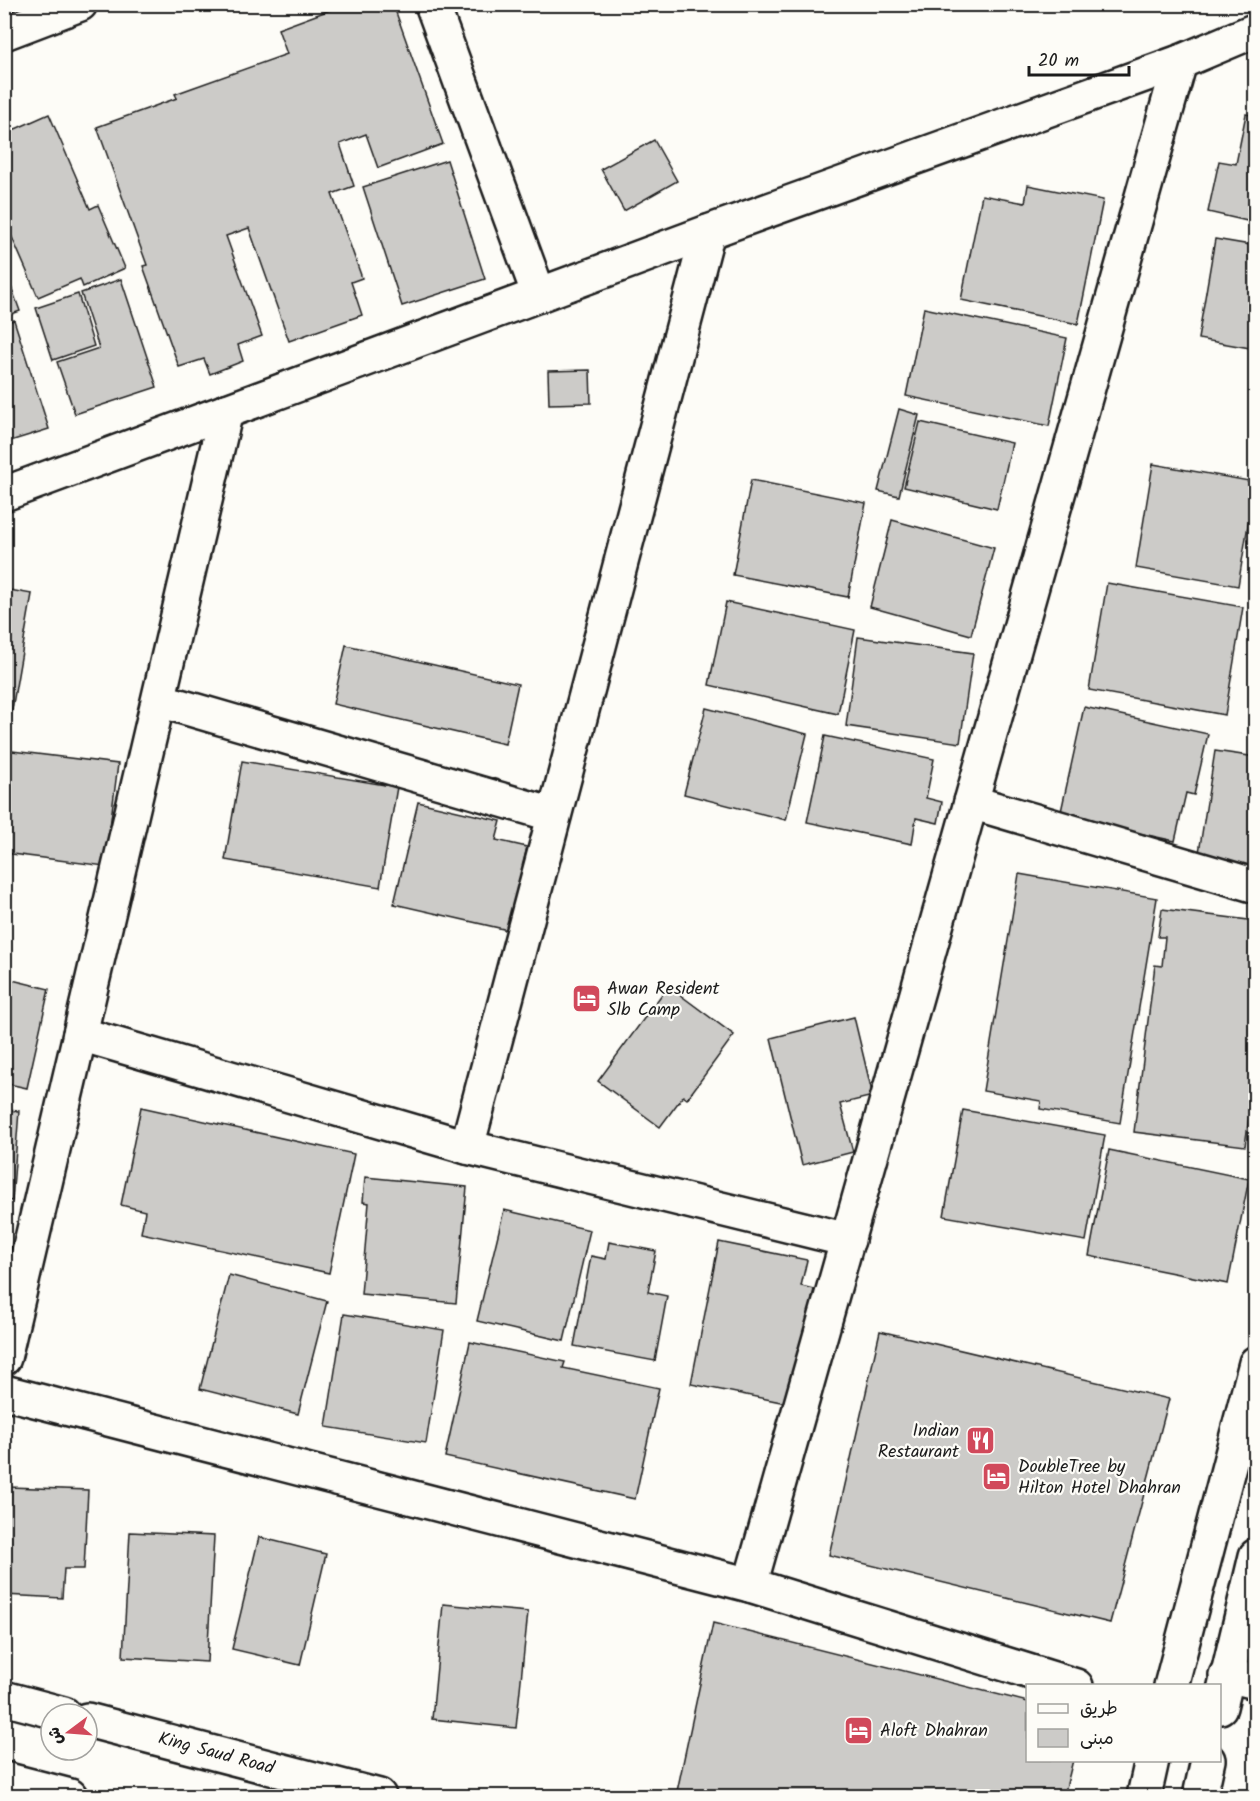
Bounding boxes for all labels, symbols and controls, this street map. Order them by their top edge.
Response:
scale bar [1029,39,1130,77]
text: 20 m [1038,47,1079,76]
place label: Awan Resident Slb Camp [607,975,721,1025]
hotel icon: Awan Resident Slb Camp [570,983,602,1015]
place label: Indian Restaurant [878,1417,960,1467]
restaurant icon: Indian Restaurant [964,1425,996,1457]
place label: DoubleTree by Hilton Hotel Dhahran [1018,1453,1181,1503]
hotel icon: DoubleTree by Hilton Hotel Dhahran [981,1461,1013,1493]
legend [1026,1684,1221,1762]
text: طريق [1080,1695,1118,1724]
north arrow [39,1702,99,1762]
hotel icon: Aloft Dhahran [843,1715,875,1747]
place label: Aloft Dhahran [880,1717,988,1746]
text: ش [42,1724,70,1748]
street label: King Saud Road [155,1725,278,1784]
text: مبنى [1080,1725,1114,1754]

